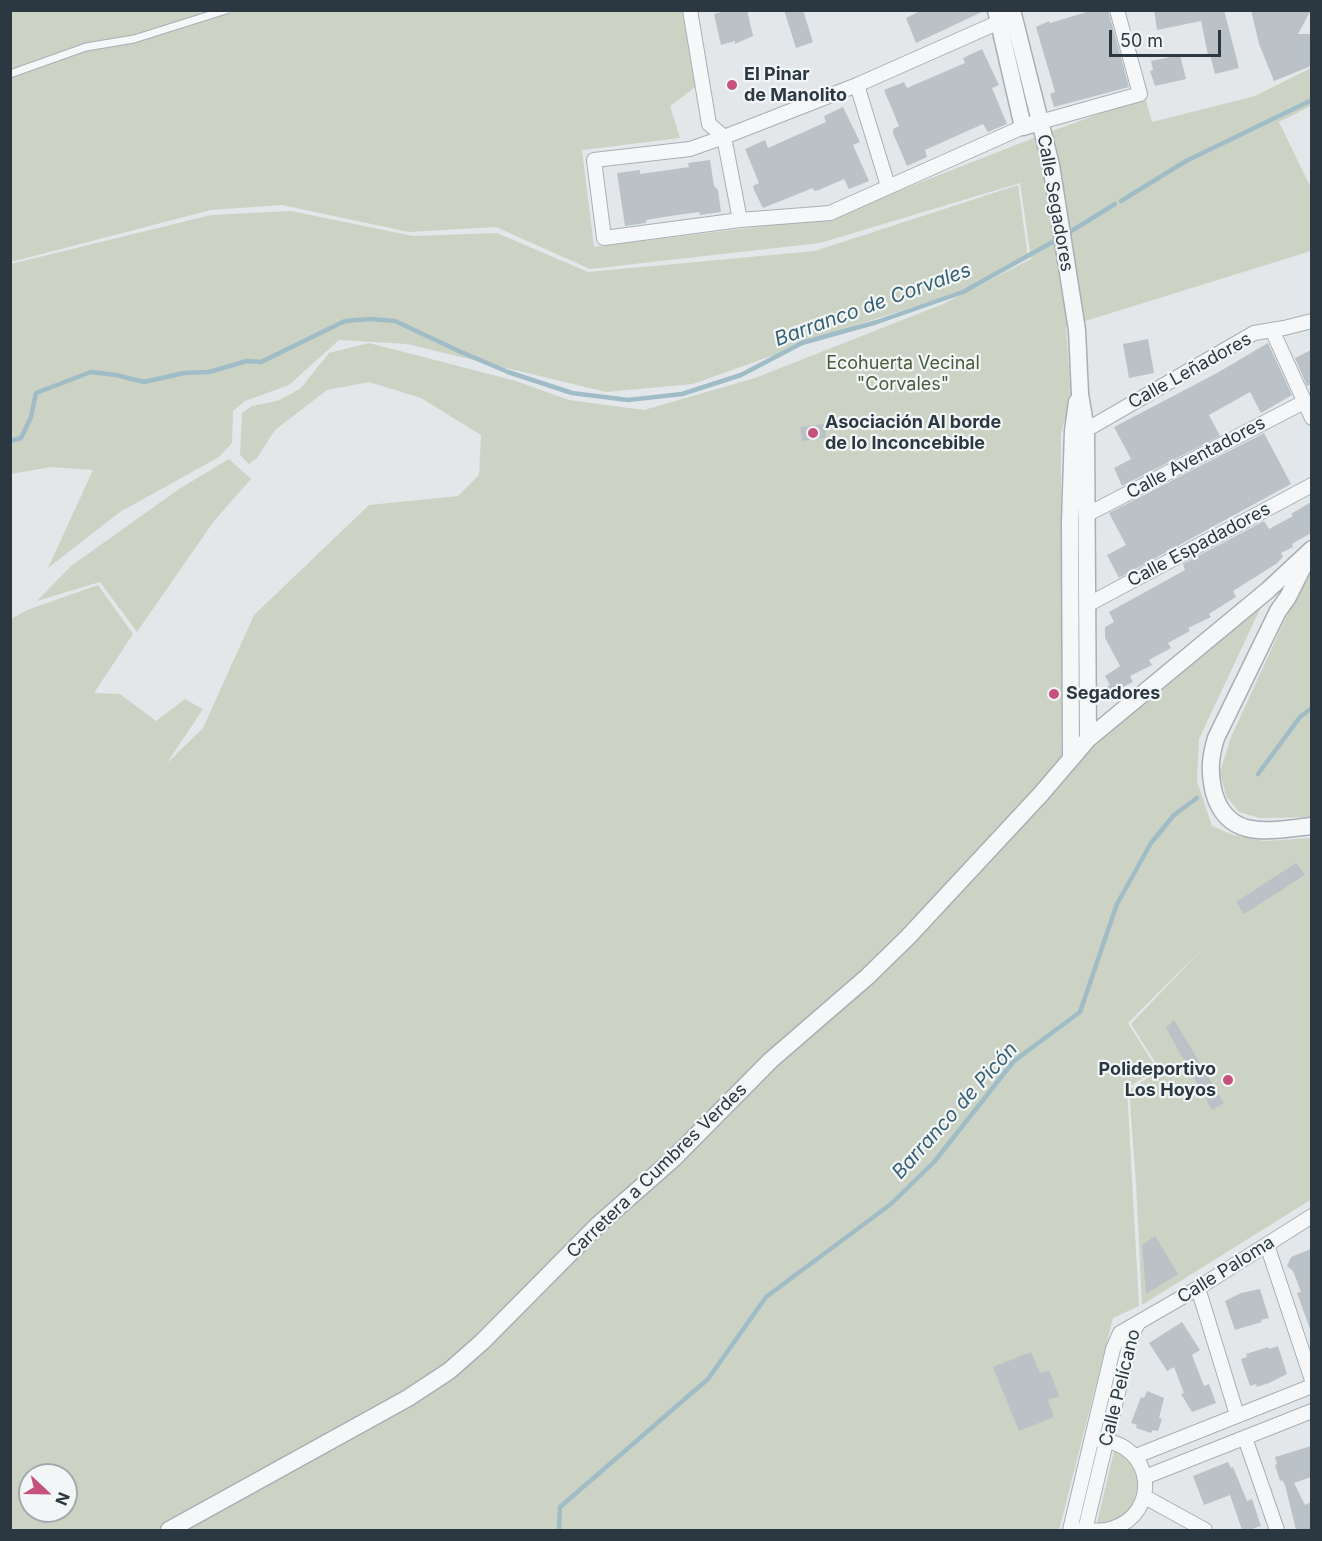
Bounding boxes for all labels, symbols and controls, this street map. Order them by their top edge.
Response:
scale bar [1112,18,1224,56]
text: 50 m [1120,30,1163,51]
place label: El Pinar de Manolito [744,64,847,106]
marker: El Pinar de Manolito [725,78,739,92]
street label: Calle Segadores [1032,133,1078,273]
water label: Barranco de Corvales [771,258,975,352]
street label: Calle Leñadores [1125,328,1255,414]
park label: Ecohuerta Vecinal "Corvales" [826,353,980,395]
place label: Asociación Al borde de lo Inconcebible [825,412,1001,454]
street label: Calle Aventadores [1123,412,1269,504]
marker: Asociación Al borde de lo Inconcebible [806,426,820,440]
street label: Calle Espadadores [1124,498,1274,592]
place label: Segadores [1066,683,1160,705]
marker: Segadores [1047,687,1061,701]
water label: Barranco de Picón [887,1038,1023,1184]
place label: Polideportivo Los Hoyos [1099,1059,1216,1102]
marker: Polideportivo Los Hoyos [1221,1073,1235,1087]
street label: Carretera a Cumbres Verdes [562,1079,752,1263]
street label: Calle Paloma [1174,1232,1278,1308]
street label: Calle Pelícano [1095,1327,1145,1449]
north arrow [18,1463,78,1523]
text: N [51,1490,74,1508]

